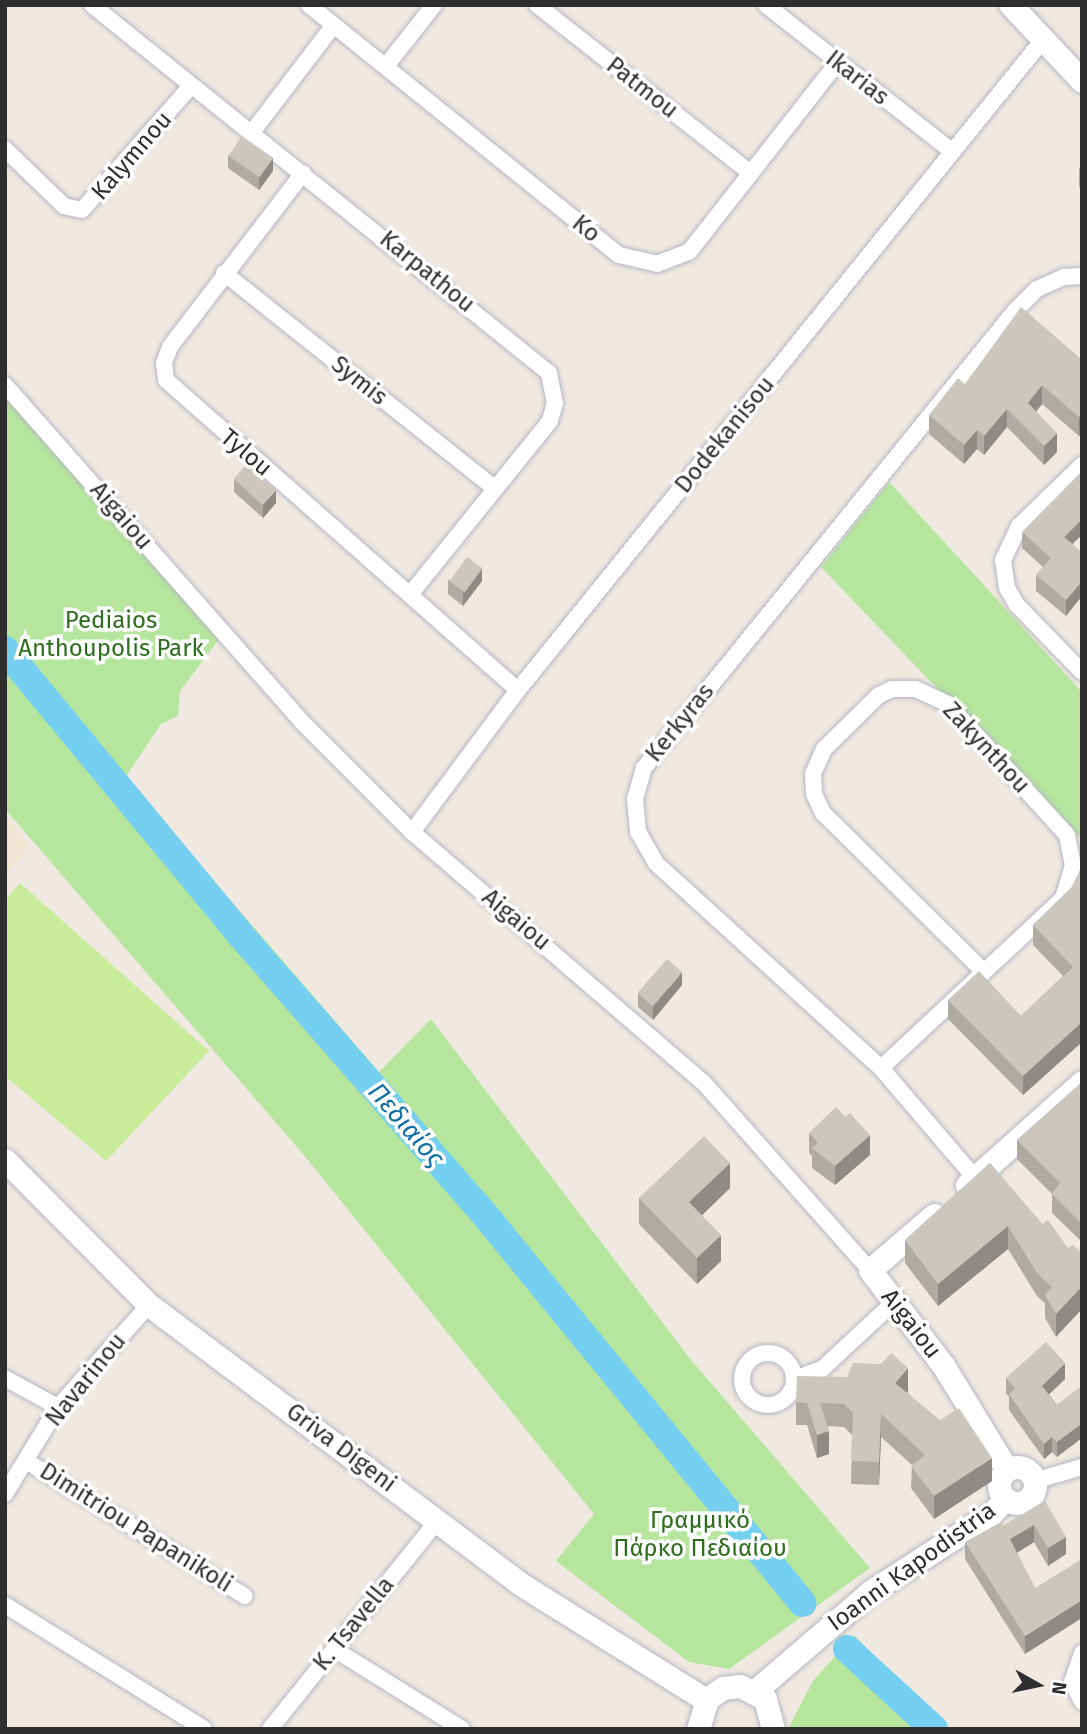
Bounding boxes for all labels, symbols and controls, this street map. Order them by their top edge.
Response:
street label: Ikarias [820,44,894,112]
street label: Patmou [600,51,684,125]
street label: Kalymnou [86,106,178,206]
street label: Ko [566,209,606,249]
street label: Karpathou [374,225,480,319]
street label: Symis [325,350,393,412]
street label: Dodekanisou [669,371,781,499]
street label: Tylou [214,423,278,483]
street label: Aigaiou [84,476,158,556]
park label: Pediaios Anthoupolis Park [18,607,204,663]
street label: Kerkyras [640,678,720,768]
street label: Zakynthou [937,696,1035,800]
street label: Aigaiou [476,883,556,957]
water label: Πεδιαίος [361,1077,451,1173]
street label: Aigaiou [875,1283,947,1365]
street label: Navarinou [40,1328,132,1432]
street label: Griva Digeni [280,1397,402,1499]
street label: Dimitriou Papanikoli [34,1457,238,1599]
street label: Ioanni Kapodistria [822,1496,1002,1638]
park label: Γραμμικό Πάρκο Πεδιαίου [613,1507,787,1563]
street label: K. Tsavella [307,1571,401,1677]
north arrow [1003,1650,1073,1720]
text: N [1047,1680,1072,1696]

